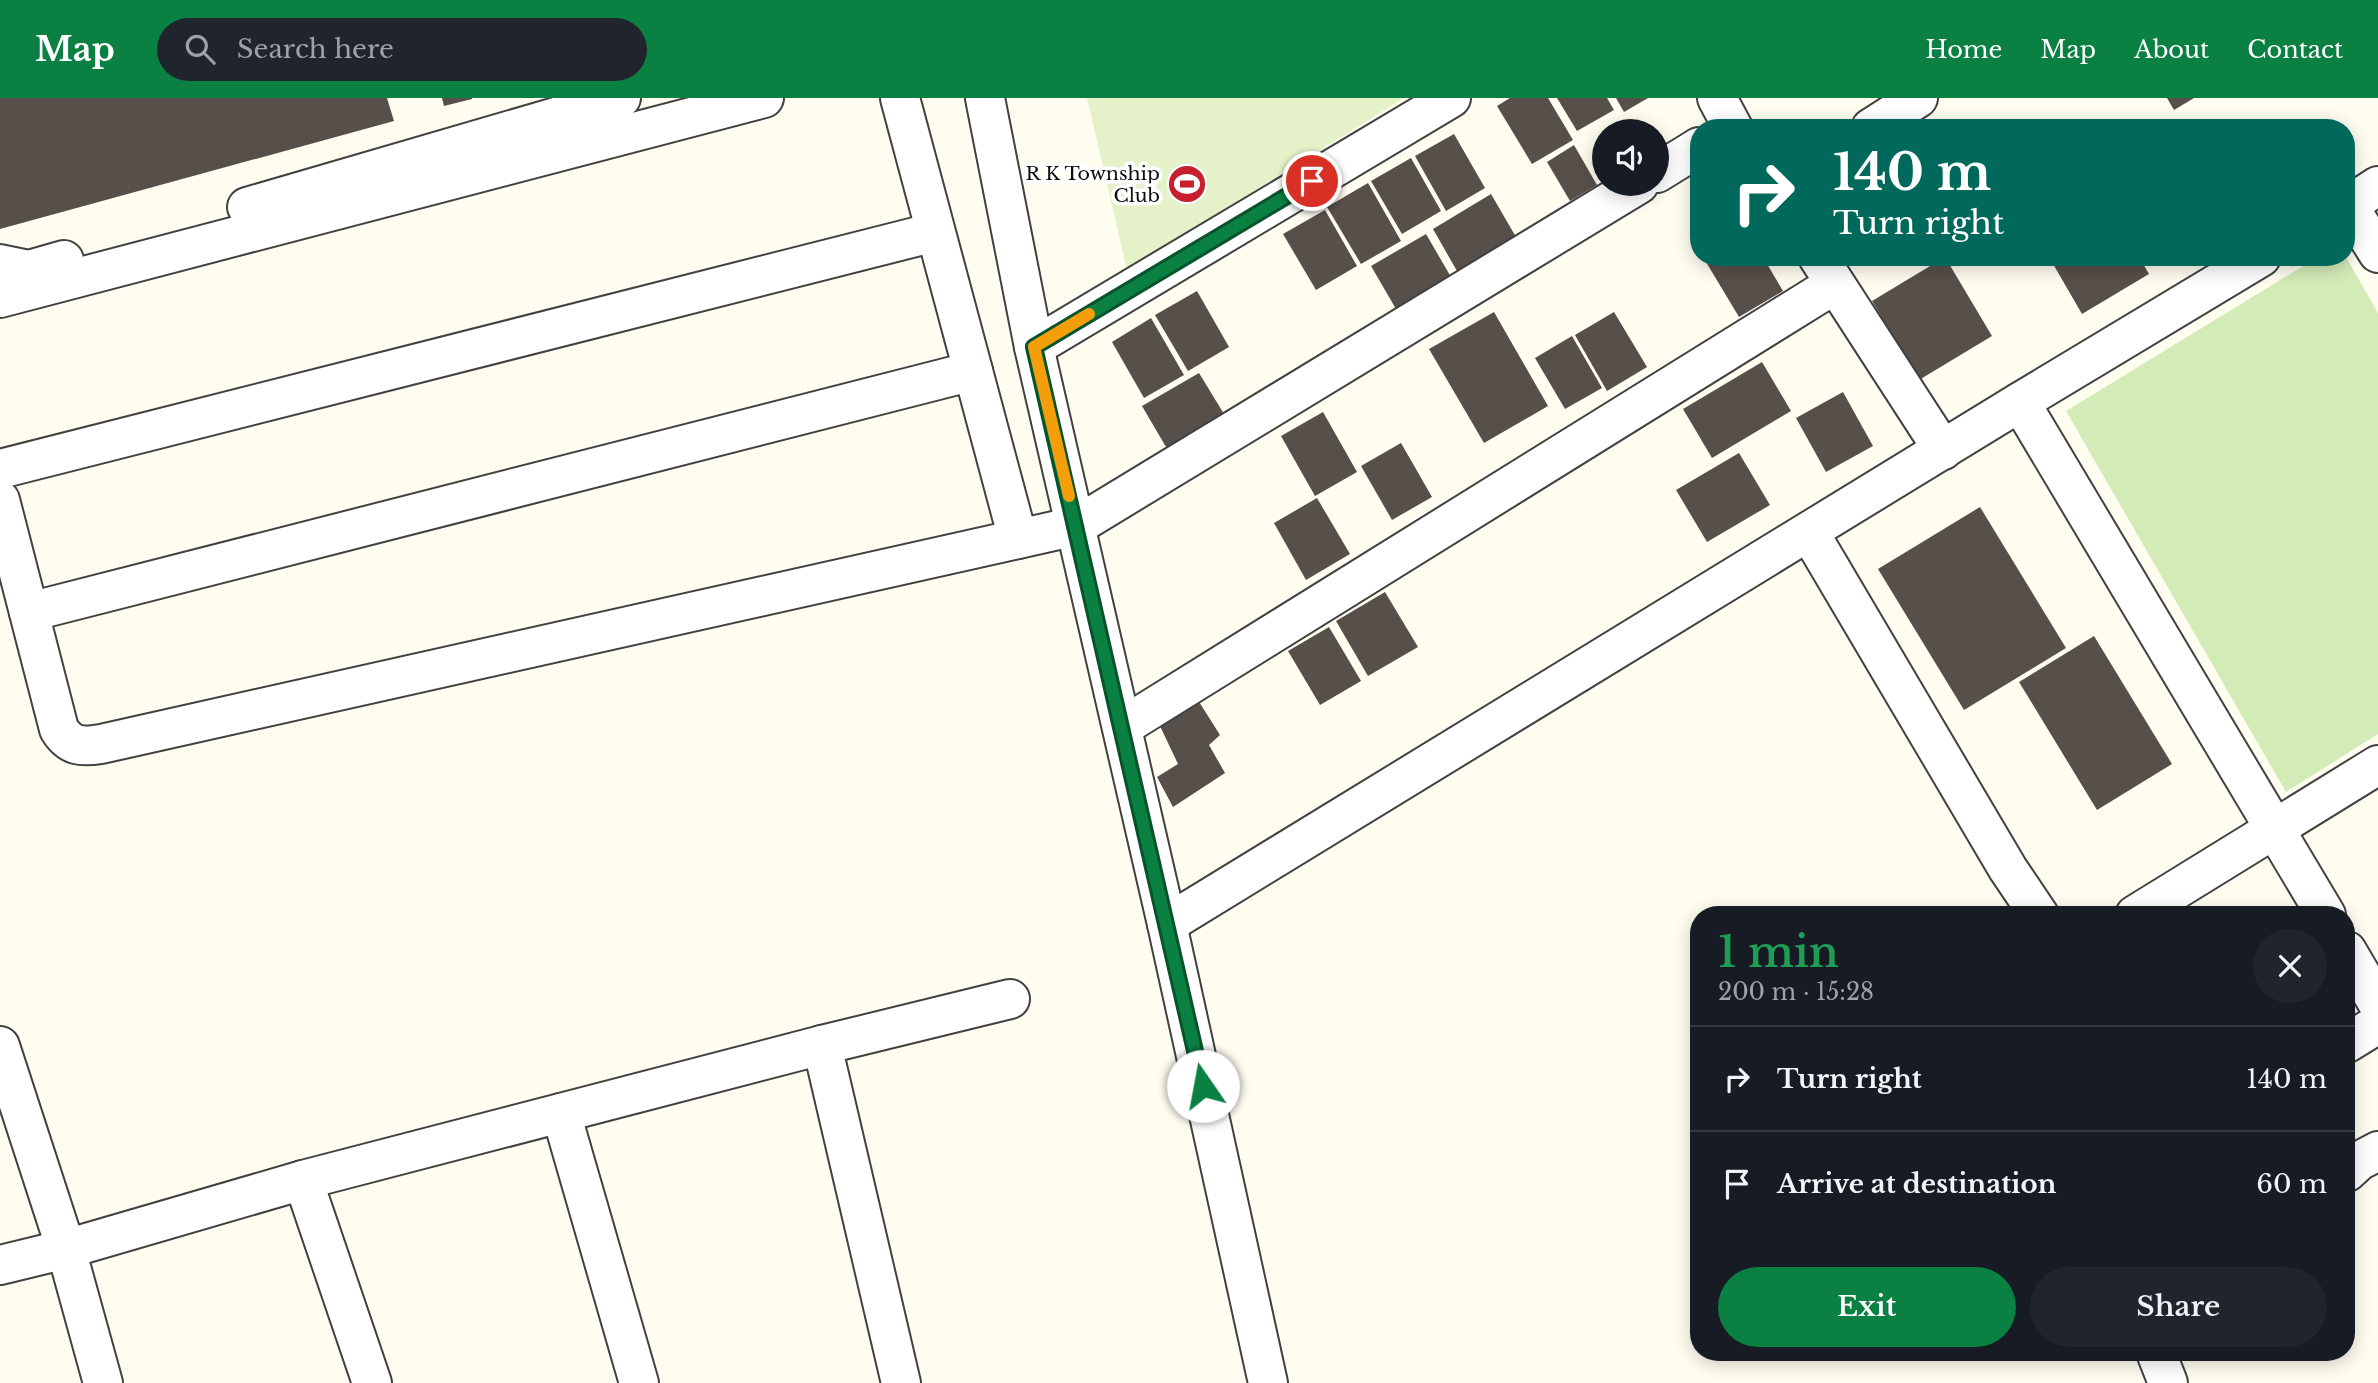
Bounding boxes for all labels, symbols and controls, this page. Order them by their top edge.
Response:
search box [157,18,647,81]
text: Map [35,29,115,70]
icon: search [181,30,219,68]
text: Search here [237,33,394,65]
text: Home [1926,35,2002,64]
text: Map [2040,35,2096,64]
text: About [2134,35,2209,64]
text: Contact [2247,35,2343,64]
map controls [1592,119,1669,196]
button: sound [1592,119,1669,196]
text: 140 m [1833,142,1991,203]
icon: right [1718,147,1809,238]
pin [1282,151,1342,211]
place label: R K Township Club [1025,162,1160,207]
icon: arrive [1293,162,1331,200]
sports icon: R K Township Club [1166,163,1208,205]
text: Turn right [1833,203,2004,243]
text: 1 min [1718,926,1839,978]
button: close [2253,929,2327,1003]
text: 200 m · 15:28 [1718,978,1874,1006]
position arrow [1166,1049,1240,1123]
icon: right [1718,1060,1756,1098]
text: Turn right [1777,1063,1922,1095]
text: 140 m [2246,1063,2327,1095]
icon: arrive [1718,1165,1756,1203]
text: Arrive at destination [1777,1168,2057,1200]
text: 60 m [2256,1168,2327,1200]
button: Exit [1718,1267,2016,1347]
button: Share [2030,1267,2327,1347]

